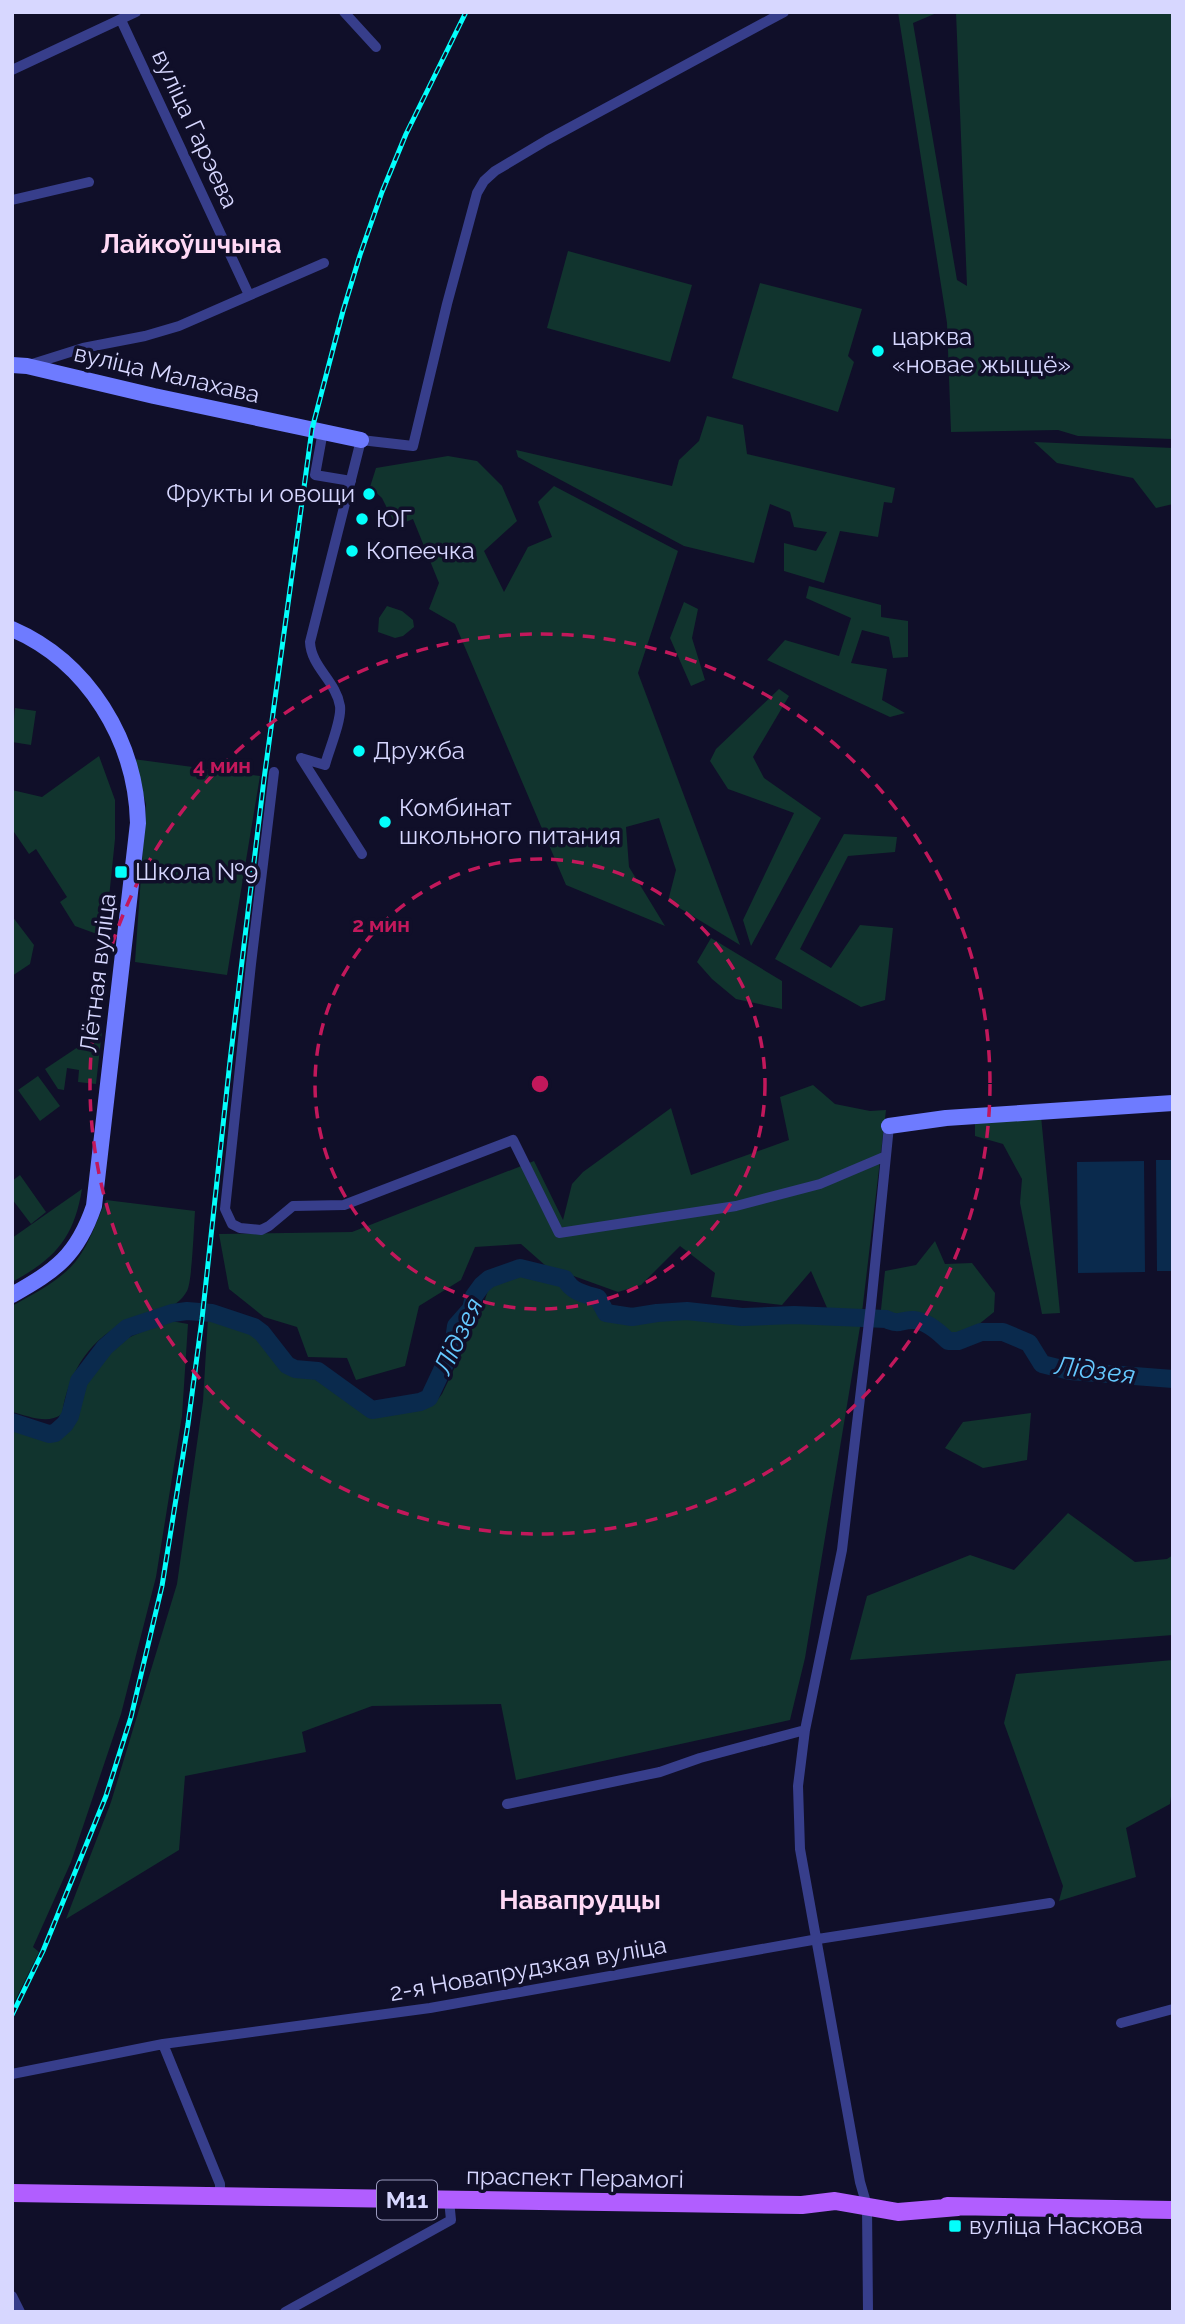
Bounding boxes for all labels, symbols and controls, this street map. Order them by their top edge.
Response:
street label: вуліца Гарэева [146,45,245,213]
district label: Лайкоўшчына [101,229,281,259]
place label: царква «новае жыццё» [892,322,1071,379]
street label: вуліца Малахава [72,338,263,409]
marker: царква «новае жыццё» [870,343,886,359]
place label: Фрукты и овощи [166,479,355,508]
marker: Фрукты и овощи [361,486,377,502]
place label: ЮГ [376,504,412,533]
marker: ЮГ [354,511,370,527]
place label: Копеечка [366,536,474,565]
marker: Копеечка [344,543,360,559]
place label: Дружба [373,736,465,765]
marker: Дружба [351,743,367,759]
text: 4 мин [193,753,251,778]
place label: Комбинат школьного питания [399,793,621,850]
marker: Комбинат школьного питания [377,814,393,830]
place label: Школа №9 [135,857,258,886]
marker: Школа №9 [113,864,129,880]
street label: Лётная вуліца [73,892,122,1054]
text: 2 мин [352,912,410,937]
centre of rings [528,1072,552,1096]
water label: Лідзея [427,1293,489,1380]
water label: Лідзея [1052,1350,1137,1390]
district label: Навапрудцы [499,1885,661,1915]
street label: 2-я Новапрудзкая вуліца [387,1930,669,2007]
street label: праспект Перамогі [466,2161,684,2194]
road number: М11 [377,2180,437,2220]
place label: вуліца Наскова [969,2211,1143,2240]
marker: вуліца Наскова [947,2218,963,2234]

